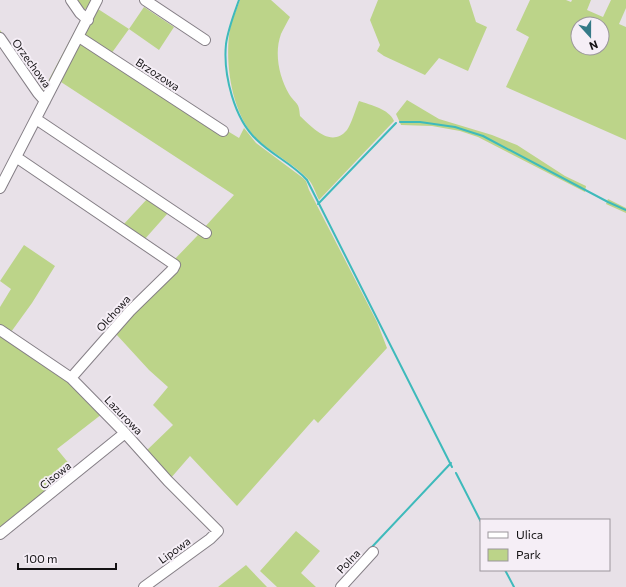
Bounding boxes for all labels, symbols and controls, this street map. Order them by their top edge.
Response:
north arrow [570,16,610,56]
street label: Orzechowa [10,36,54,90]
text: N [588,38,600,53]
street label: Brzozowa [134,55,182,93]
street label: Olchowa [93,292,133,334]
street label: Lazurowa [102,393,146,437]
street label: Cisowa [37,459,73,491]
legend [480,519,610,571]
text: Ulica [516,527,543,541]
street label: Lipowa [155,534,193,566]
scale bar [18,545,116,571]
street label: Polna [334,546,362,576]
text: Park [516,547,542,561]
text: 100 m [24,551,58,565]

